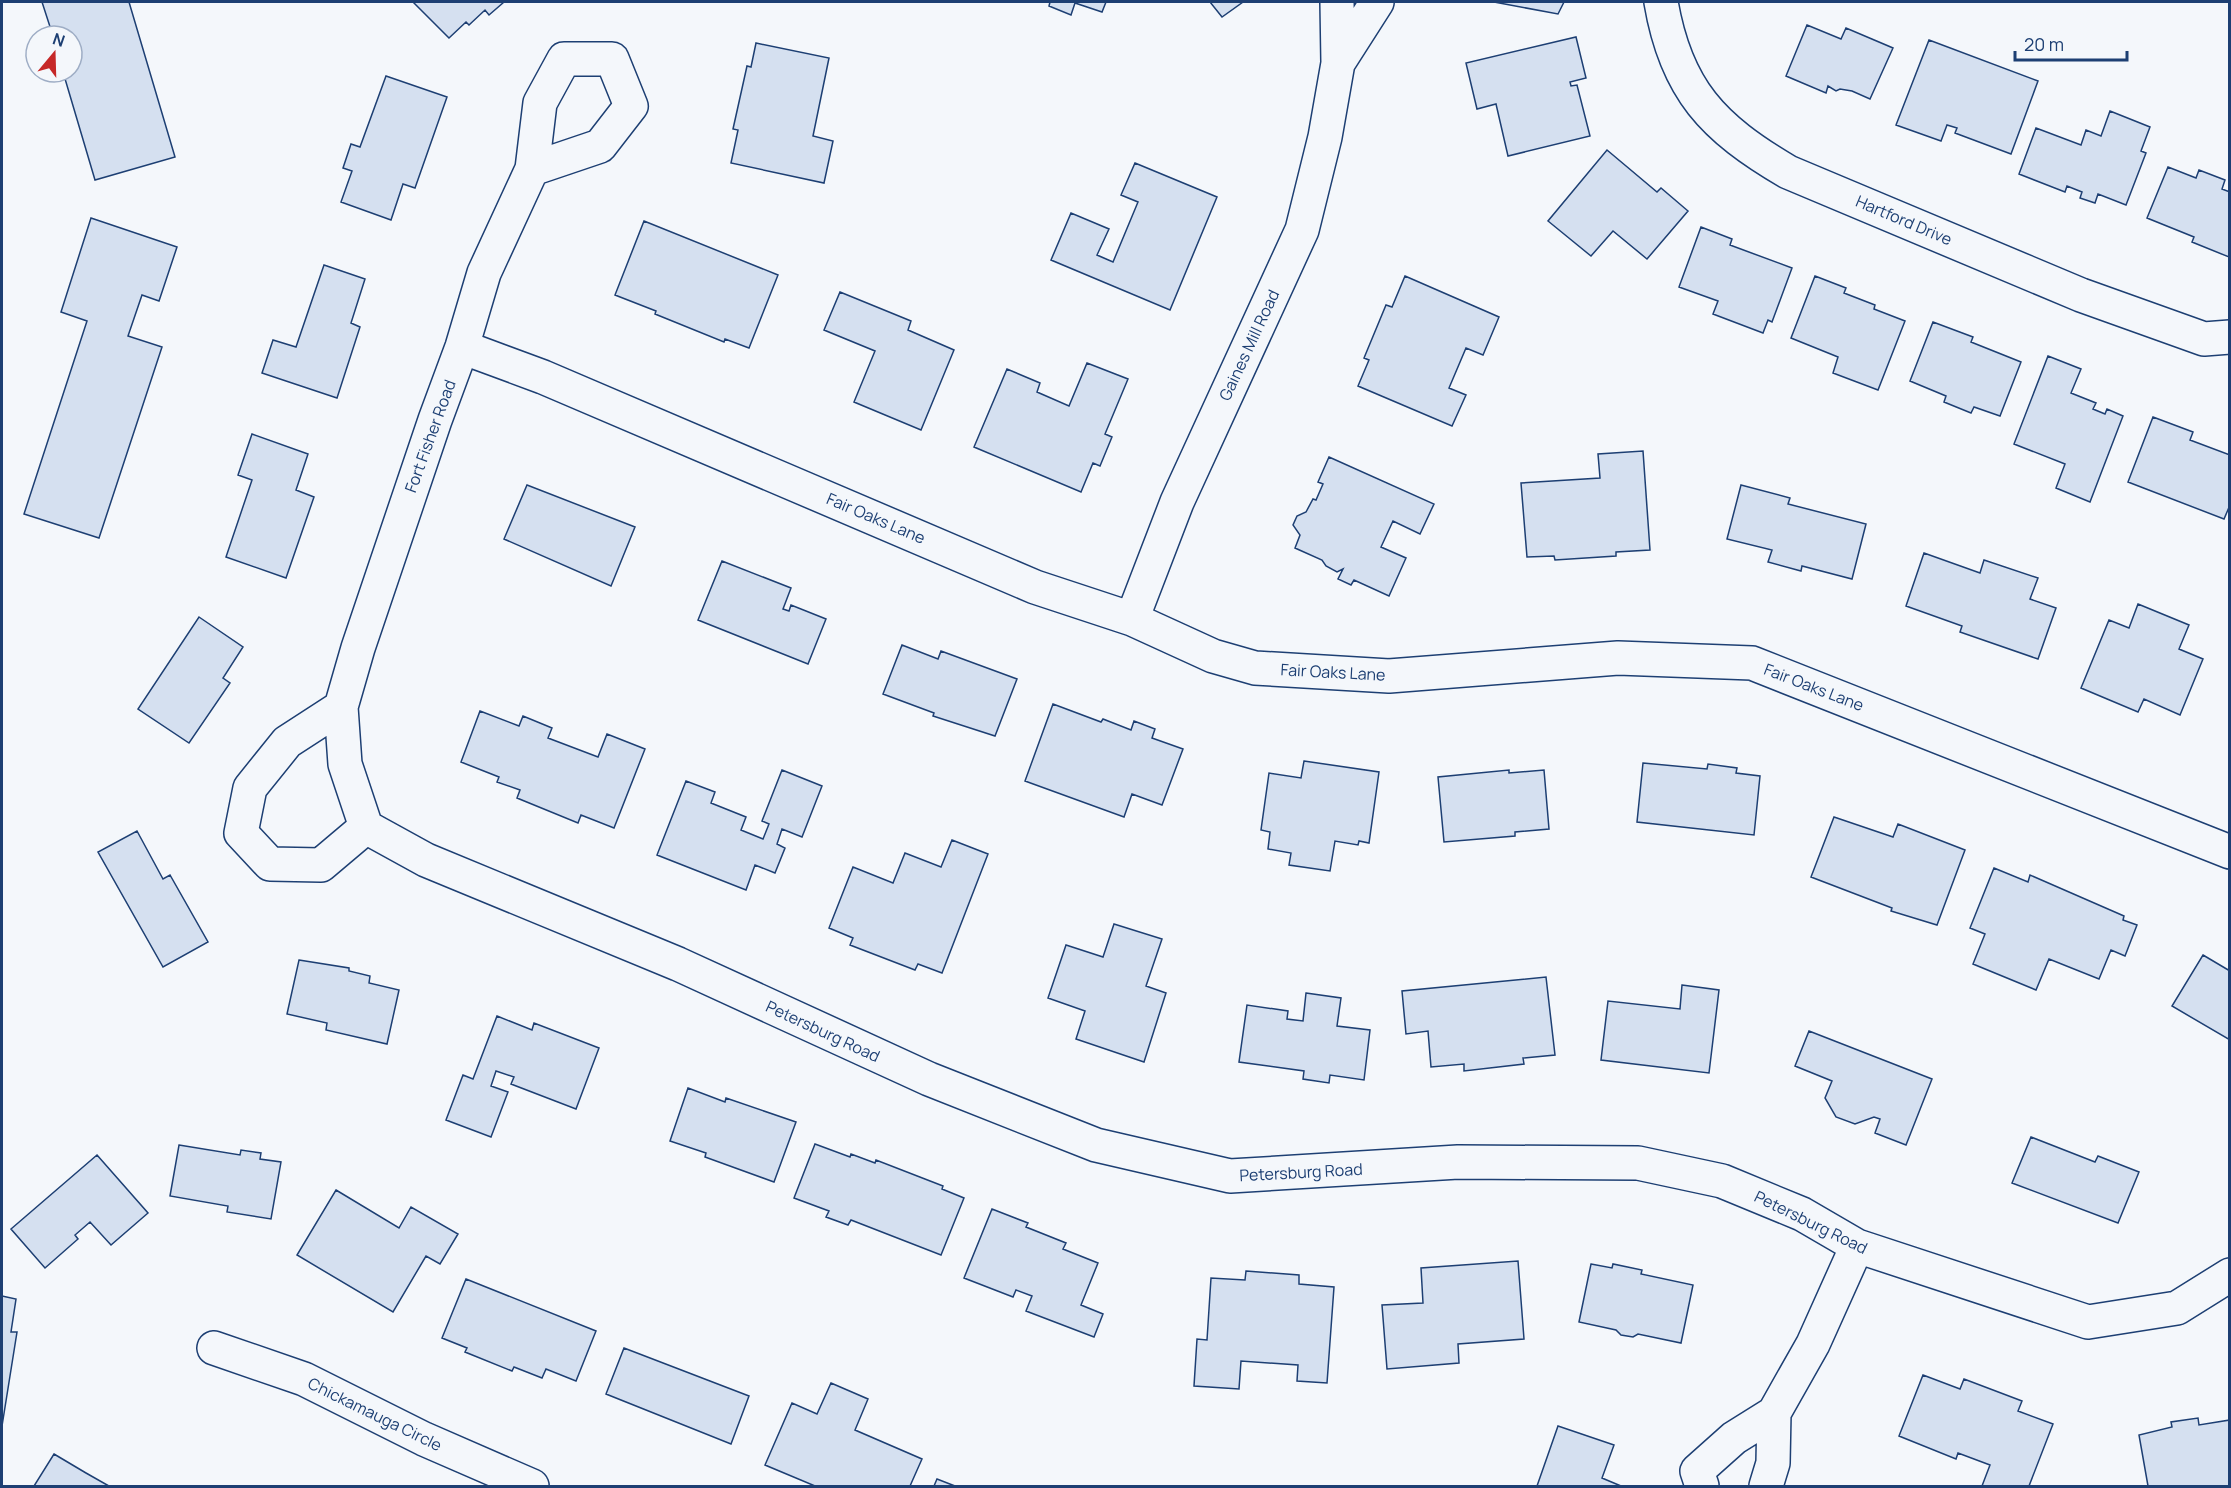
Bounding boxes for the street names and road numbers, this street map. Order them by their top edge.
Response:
street label: Hartford Drive [1853,190,1955,250]
street label: Gaines Mill Road [1214,286,1284,404]
street label: Fort Fisher Road [399,377,461,495]
street label: Fair Oaks Lane [823,487,929,549]
street label: Fair Oaks Lane [1280,658,1386,686]
street label: Fair Oaks Lane [1761,658,1867,716]
street label: Petersburg Road [762,995,884,1067]
street label: Petersburg Road [1239,1158,1363,1186]
street label: Petersburg Road [1751,1185,1871,1259]
street label: Chickamauga Circle [304,1372,446,1456]

